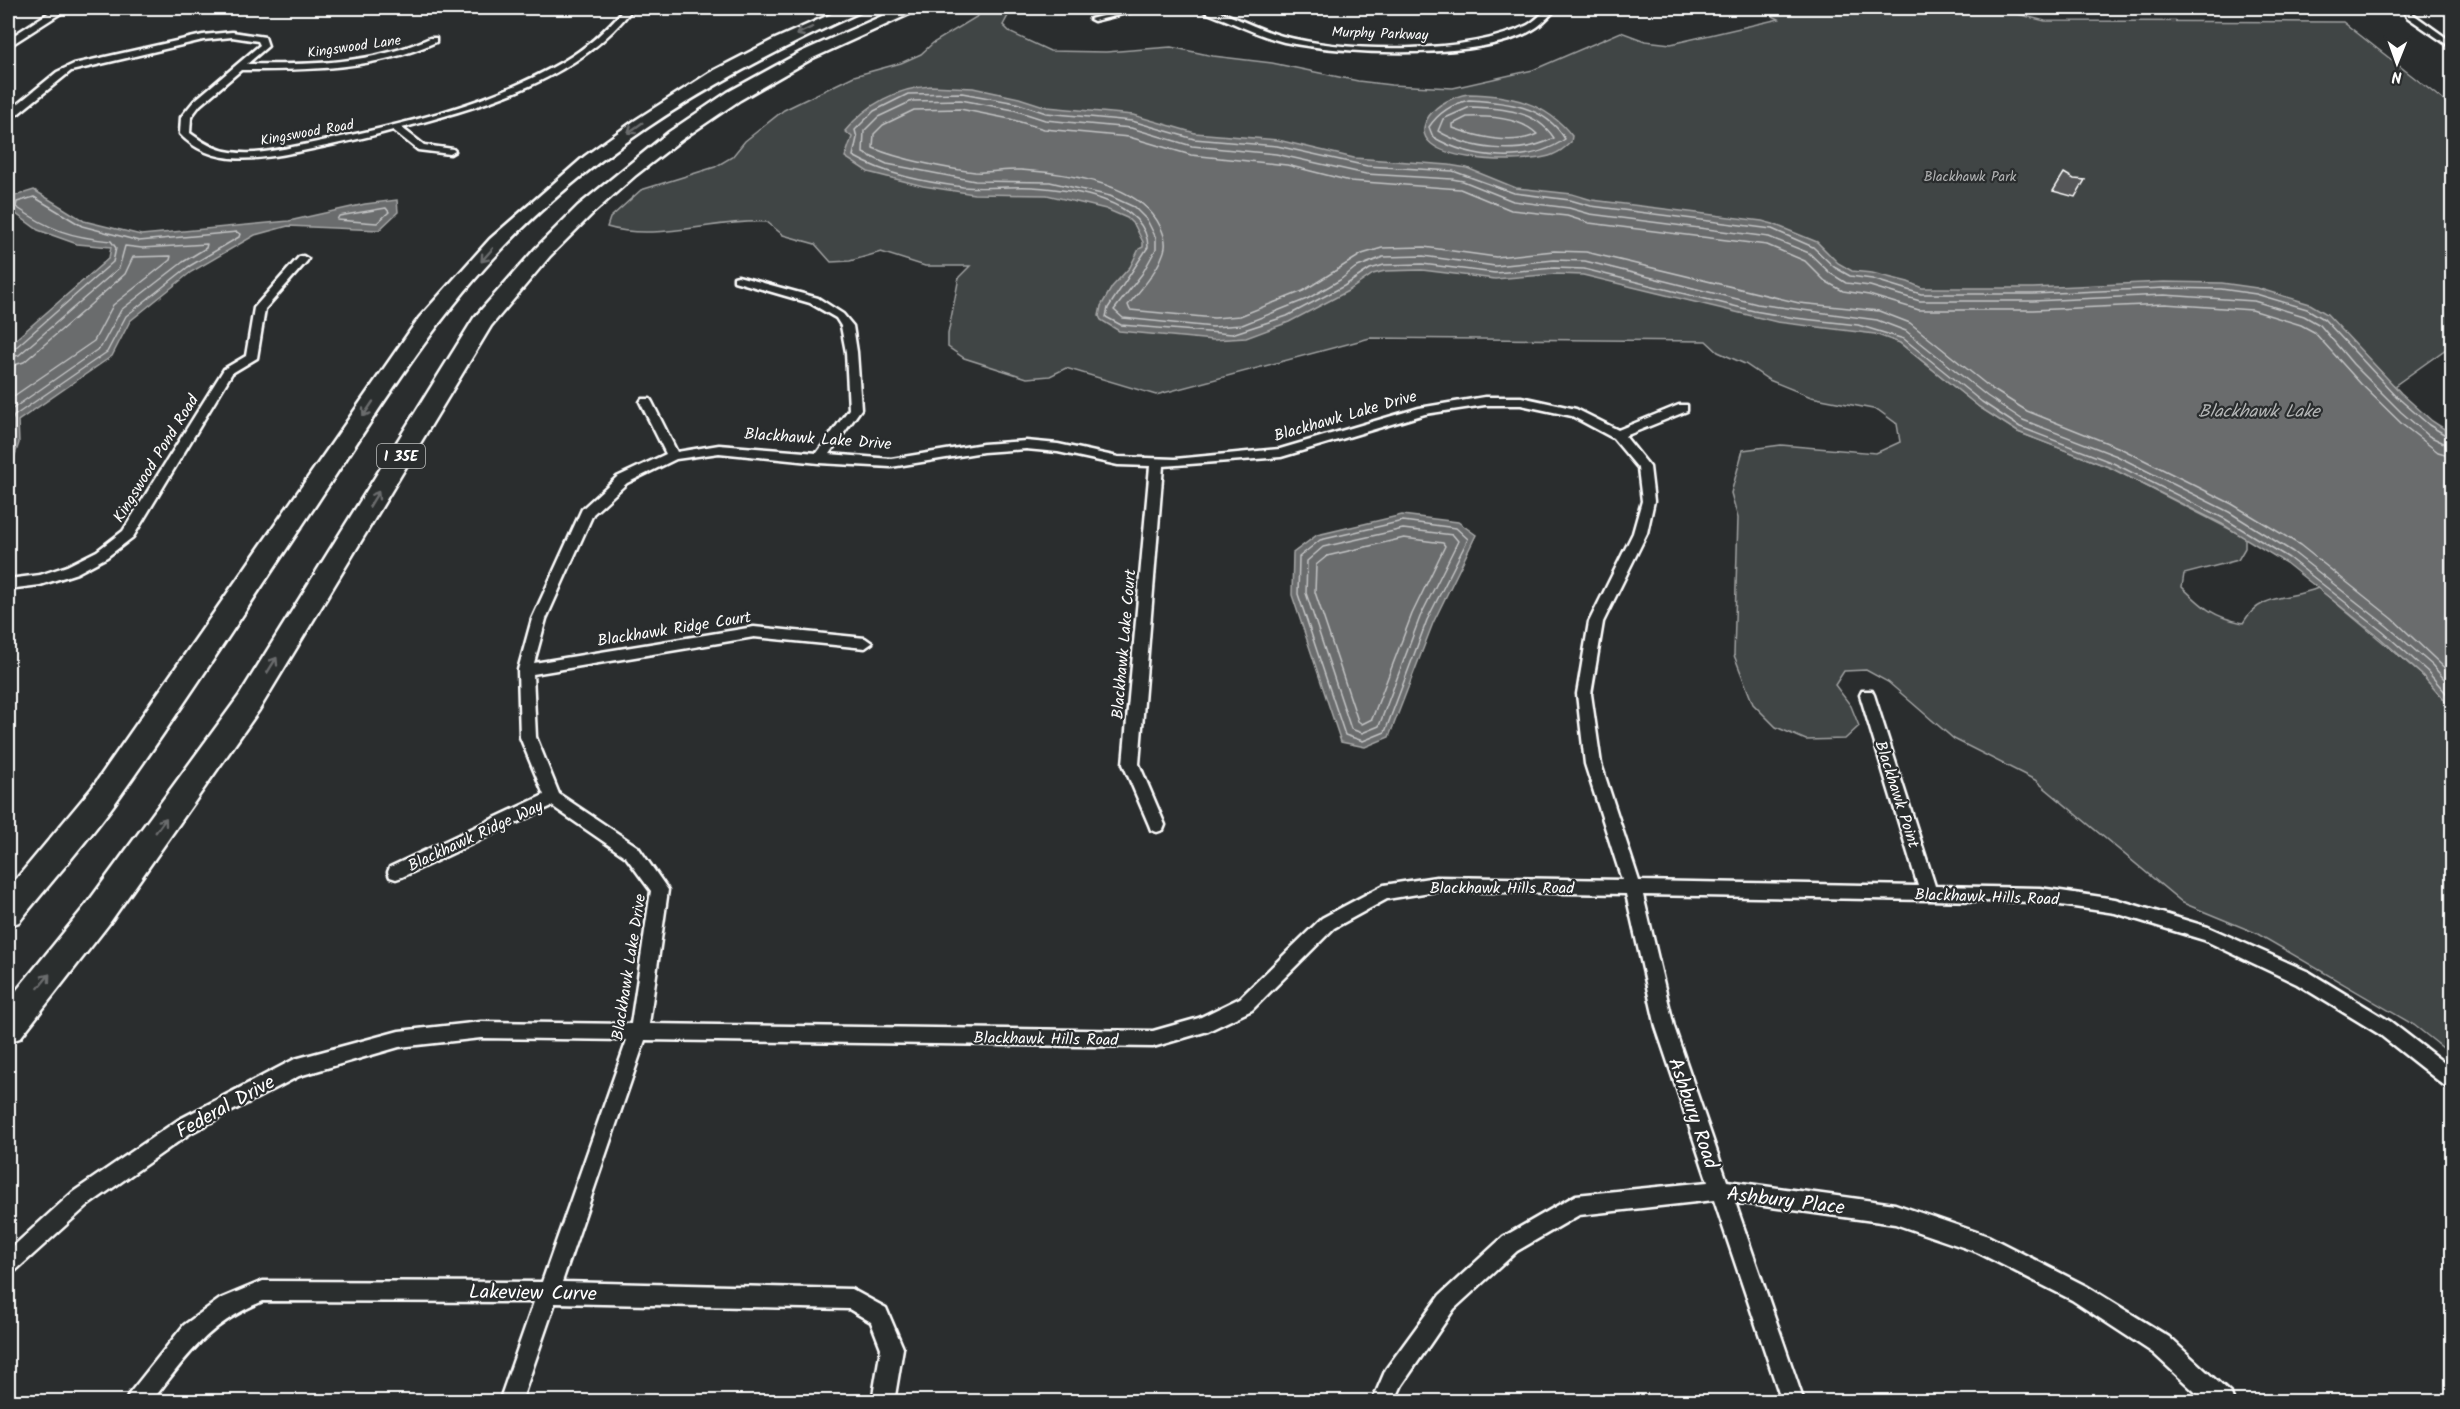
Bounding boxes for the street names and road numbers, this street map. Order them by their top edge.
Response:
street label: Murphy Parkway [1331,21,1429,47]
street label: Kingswood Lane [306,29,403,64]
street label: Kingswood Road [259,114,357,152]
street label: Blackhawk Lake Drive [1271,384,1420,449]
street label: Kingswood Pond Road [107,389,206,528]
street label: Blackhawk Lake Drive [743,422,892,457]
road number: I 35E [377,444,425,468]
street label: Blackhawk Lake Court [1105,567,1144,720]
street label: Blackhawk Ridge Court [596,605,754,654]
street label: Blackhawk Point [1867,738,1926,852]
street label: Blackhawk Ridge Way [404,794,548,879]
street label: Blackhawk Hills Road [1430,876,1575,901]
street label: Blackhawk Hills Road [1914,882,2061,913]
street label: Blackhawk Lake Drive [606,892,653,1042]
street label: Blackhawk Hills Road [973,1026,1120,1053]
street label: Ashbury Road [1658,1054,1726,1174]
street label: Federal Drive [171,1067,281,1148]
street label: Ashbury Place [1725,1179,1847,1225]
street label: Lakeview Curve [469,1277,597,1311]

